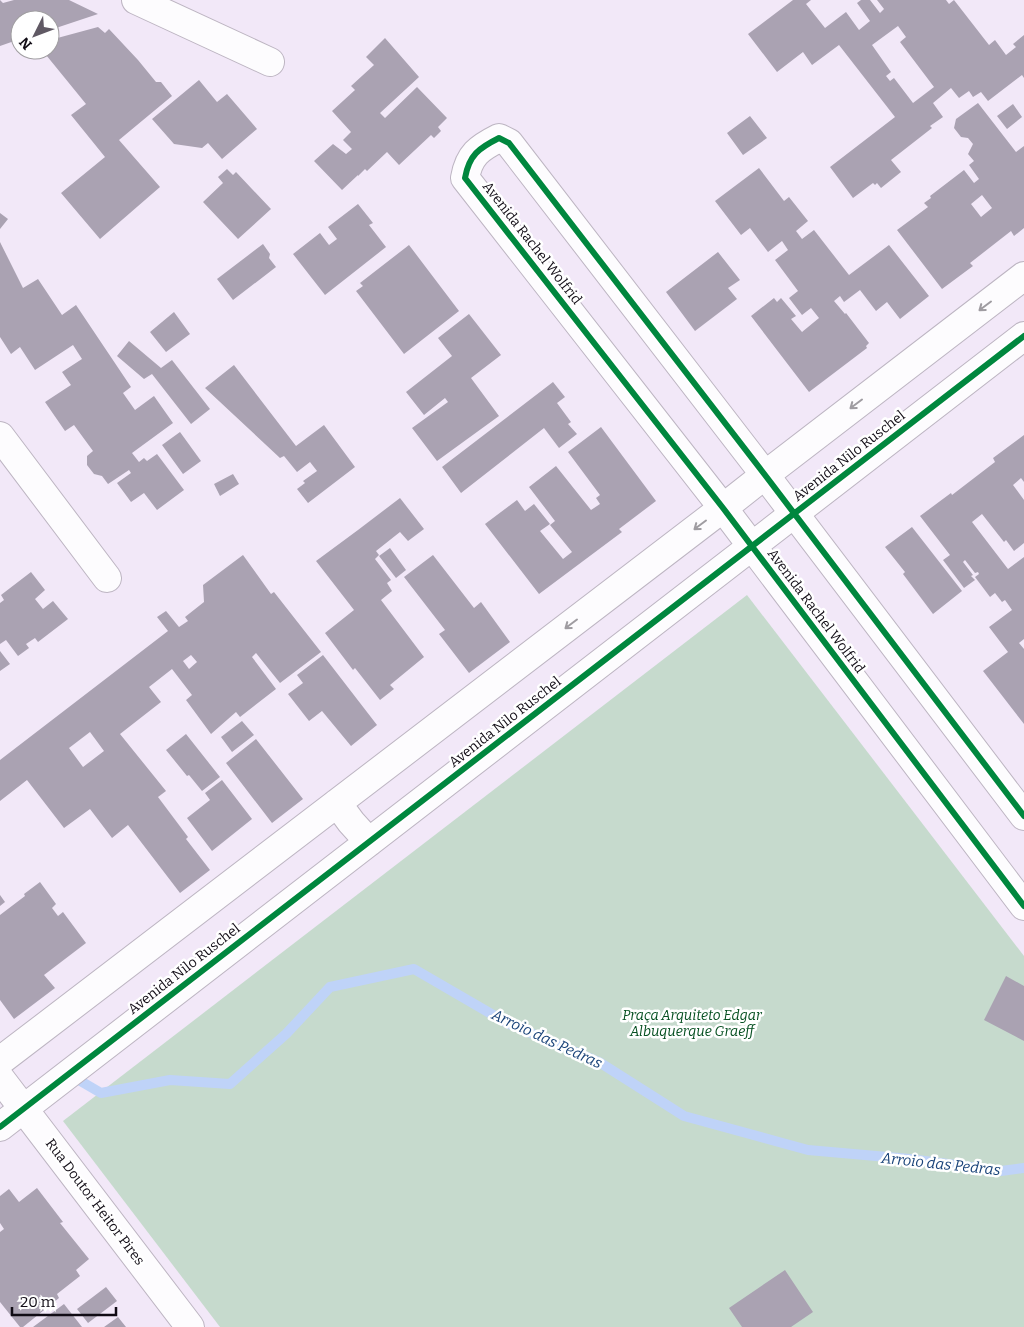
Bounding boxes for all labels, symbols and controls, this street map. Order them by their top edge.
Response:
north arrow [10,10,60,60]
text: N [16,34,36,53]
street label: Avenida Rachel Wolfrid [479,178,585,308]
one-way arrow [979,300,992,311]
one-way arrow [850,399,863,410]
street label: Avenida Nilo Ruschel [790,407,908,505]
one-way arrow [694,520,707,531]
street label: Avenida Rachel Wolfrid [764,545,868,677]
one-way arrow [564,619,578,629]
street label: Avenida Nilo Ruschel [446,673,564,771]
street label: Avenida Nilo Ruschel [125,920,243,1018]
water label: Arroio das Pedras [488,1005,605,1072]
park label: Praça Arquiteto Edgar Albuquerque Graeff [622,1007,763,1040]
street label: Rua Doutor Heitor Pires [42,1135,148,1269]
water label: Arroio das Pedras [880,1149,1001,1179]
scale bar [12,1284,116,1316]
text: 20 m [20,1293,56,1311]

